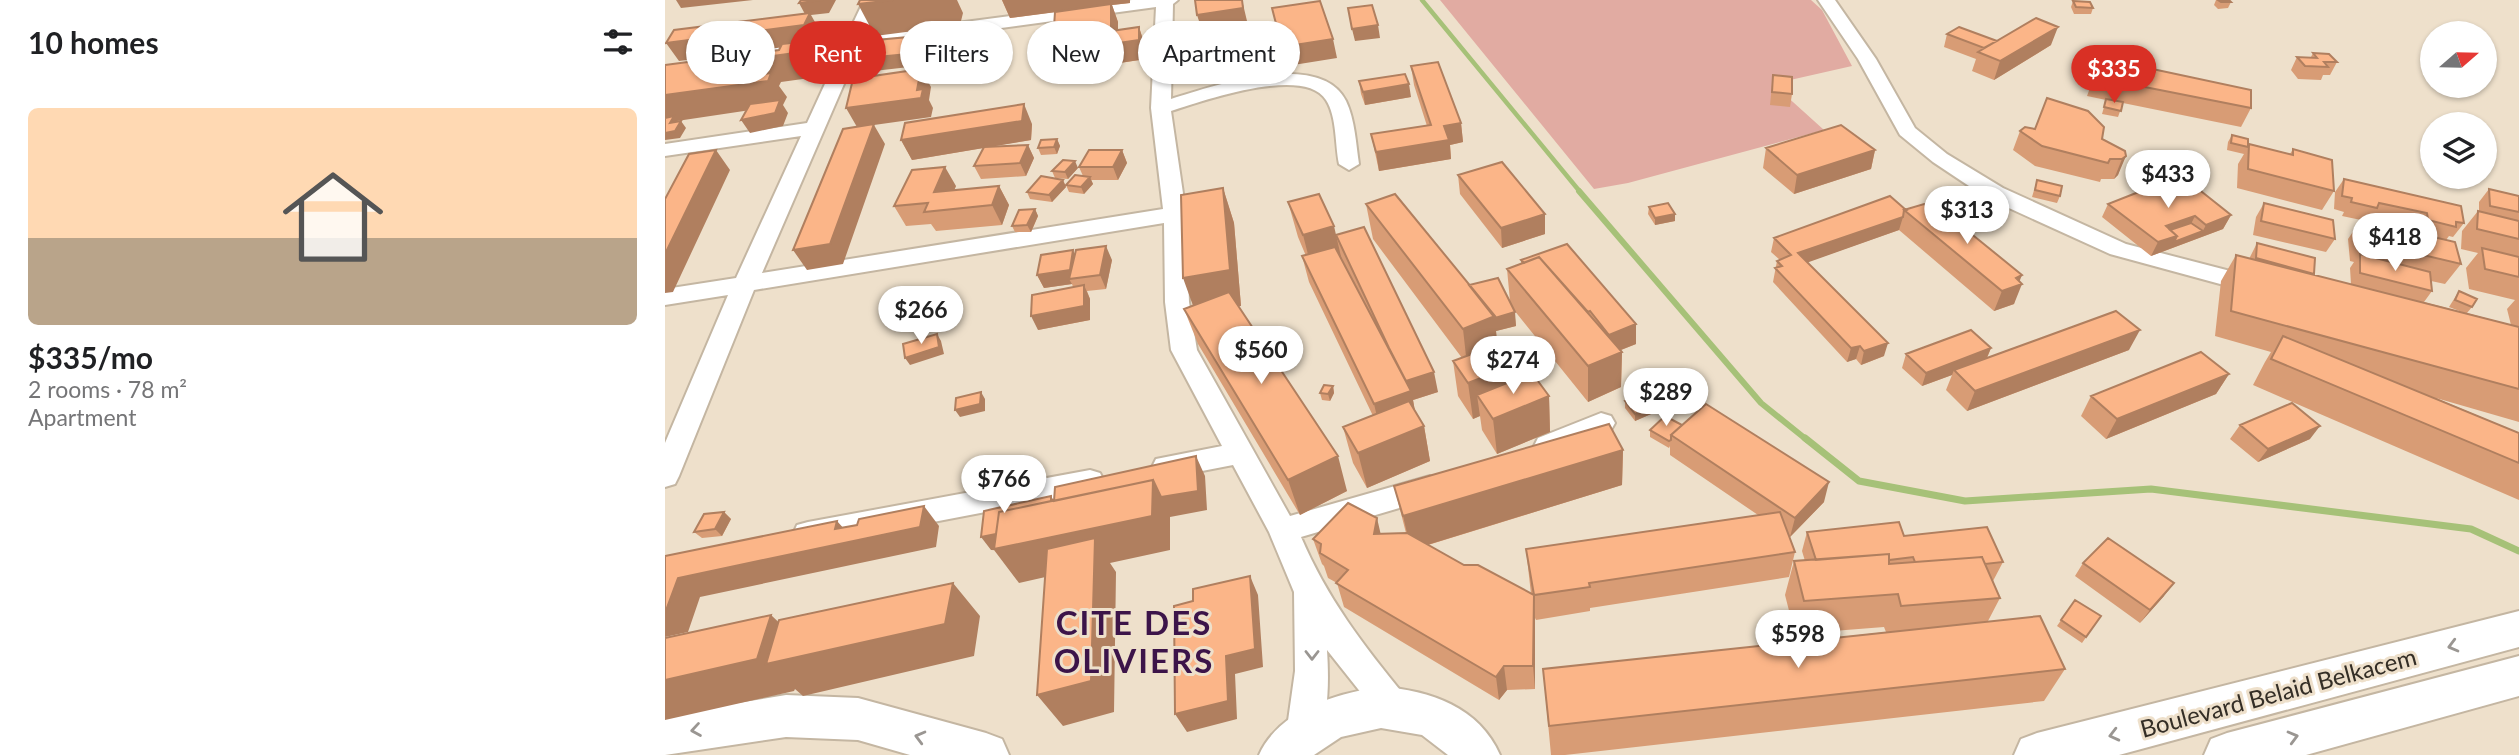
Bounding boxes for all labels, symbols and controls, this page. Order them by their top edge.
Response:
chip: Buy [686,21,775,84]
chip: Rent [789,21,886,84]
chip: Filters [900,21,1013,84]
chip: New [1027,21,1124,84]
chip: Apartment [1138,21,1300,84]
north arrow [2420,21,2497,98]
map controls [2420,21,2497,189]
icon: filters [599,23,637,61]
text: 10 homes [28,24,159,60]
pin: $335 [2073,46,2155,105]
text: $335 [2087,54,2141,82]
button: layers [2420,112,2497,189]
pin: $433 [2127,150,2209,210]
icon: home [270,154,396,280]
text: $433 [2141,159,2195,187]
pin: $313 [1926,187,2008,246]
text: $313 [1940,195,1994,223]
pin: $418 [2354,214,2436,273]
text: $418 [2368,222,2422,250]
pin: $266 [880,286,962,346]
text: $266 [894,295,948,323]
pin: $560 [1220,326,1302,386]
text: $560 [1234,335,1288,363]
pin: $274 [1472,336,1554,396]
text: $335/mo [28,339,153,375]
text: $274 [1486,345,1540,373]
pin: $289 [1625,368,1707,428]
text: 2 rooms · 78 m² [28,375,187,403]
text: $289 [1639,377,1693,405]
text: Apartment [28,403,136,431]
pin: $766 [963,456,1045,515]
text: $766 [977,464,1031,492]
district label: CITE DES OLIVIERS [1054,602,1214,680]
pin: $598 [1757,610,1839,670]
text: $598 [1771,619,1825,647]
one-way arrow [2447,638,2459,653]
street label: Boulevard Belaid Belkacem [2137,641,2419,743]
one-way arrow [1304,650,1320,660]
one-way arrow [691,722,702,737]
one-way arrow [2109,727,2121,741]
one-way arrow [914,731,926,745]
one-way arrow [2286,731,2298,745]

